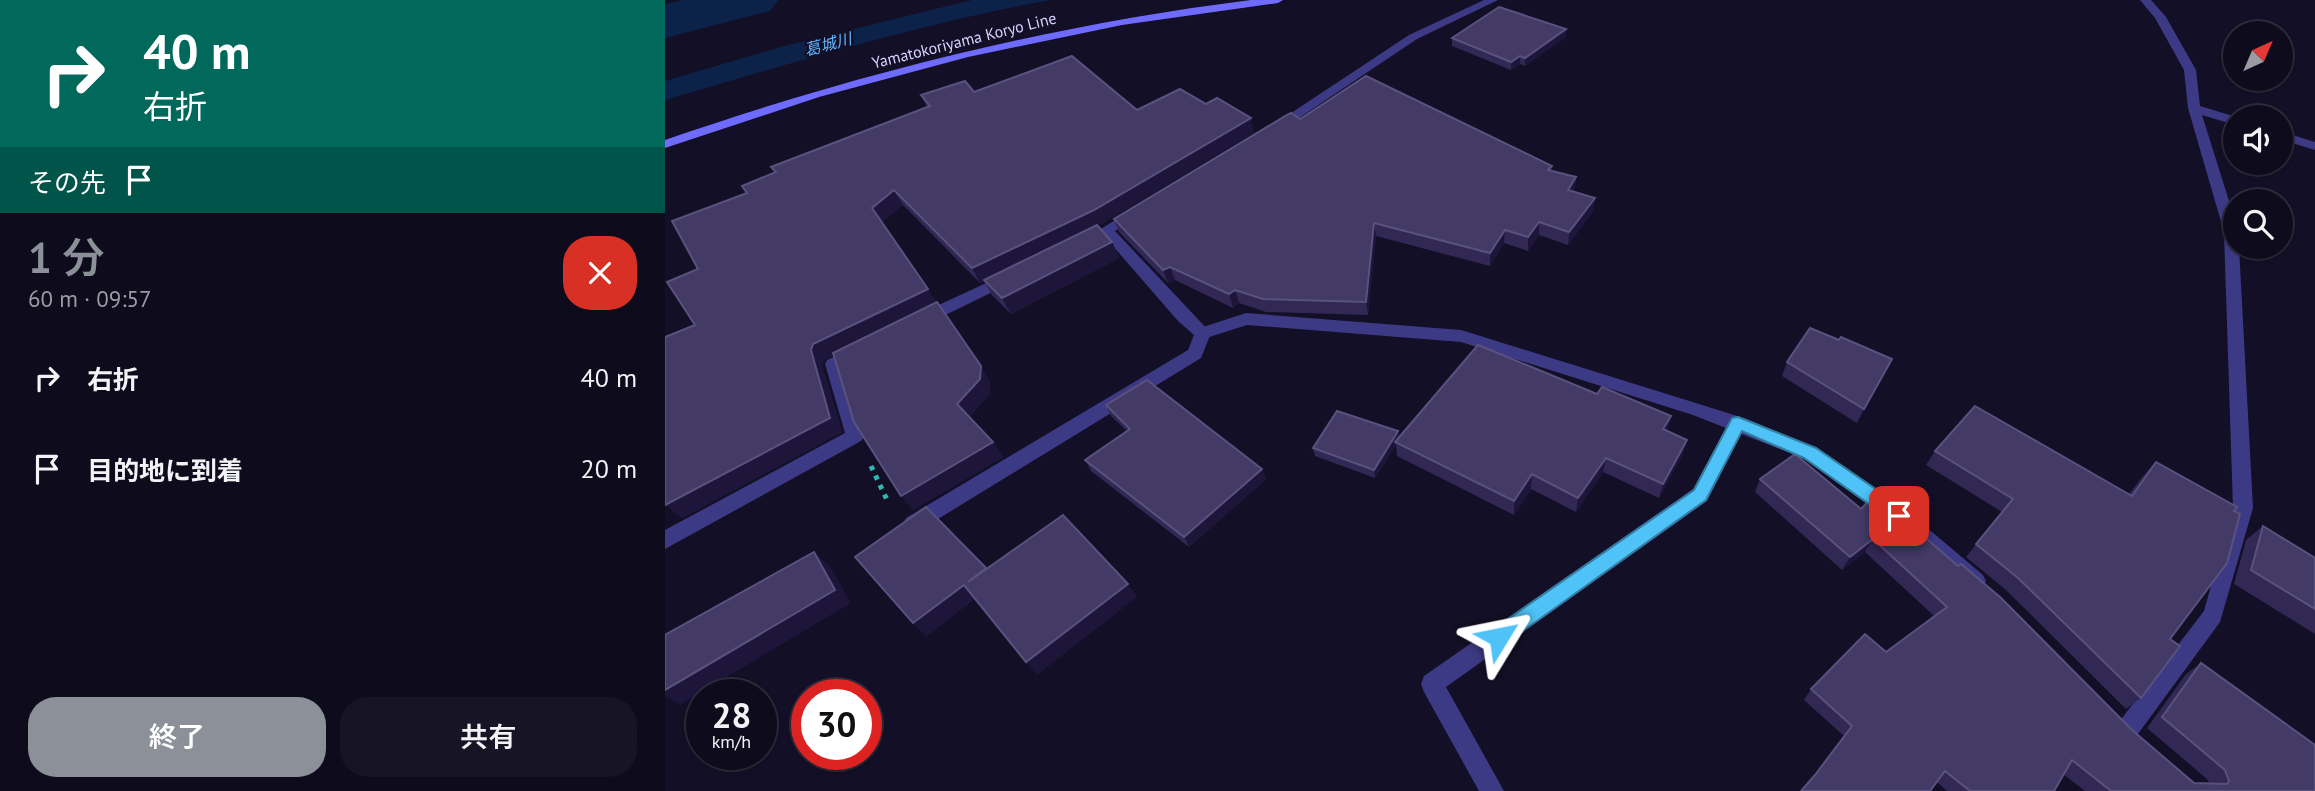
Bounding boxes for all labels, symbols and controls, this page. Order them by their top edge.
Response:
street label: Yamatokoriyama Koryo Line [870,7,1058,73]
text: 40 m [143,19,250,83]
north arrow [2223,21,2293,91]
map controls [2223,21,2293,259]
icon: right [28,28,119,119]
water label: 葛城川 [802,28,856,60]
text: 右折 [143,85,207,127]
button: sound [2223,105,2293,175]
icon: arrive [120,161,158,199]
text: その先 [28,166,106,199]
button: search [2223,189,2293,259]
text: 1 分 [28,230,104,285]
button: close [563,236,637,310]
text: 60 m · 09:57 [28,284,152,313]
icon: right [28,359,66,397]
text: 40 m [581,361,637,394]
text: 右折 [87,363,139,396]
icon: arrive [28,450,66,488]
text: 20 m [581,452,637,485]
text: 目的地に到着 [87,454,243,487]
pin [1869,486,1929,546]
icon: arrive [1880,497,1918,535]
position arrow [1462,600,1536,674]
speed limit sign: 30 [791,679,882,770]
text: 28 [712,692,751,738]
button: 終了 [28,697,326,777]
button: 共有 [340,697,637,777]
text: km/h [712,730,751,753]

